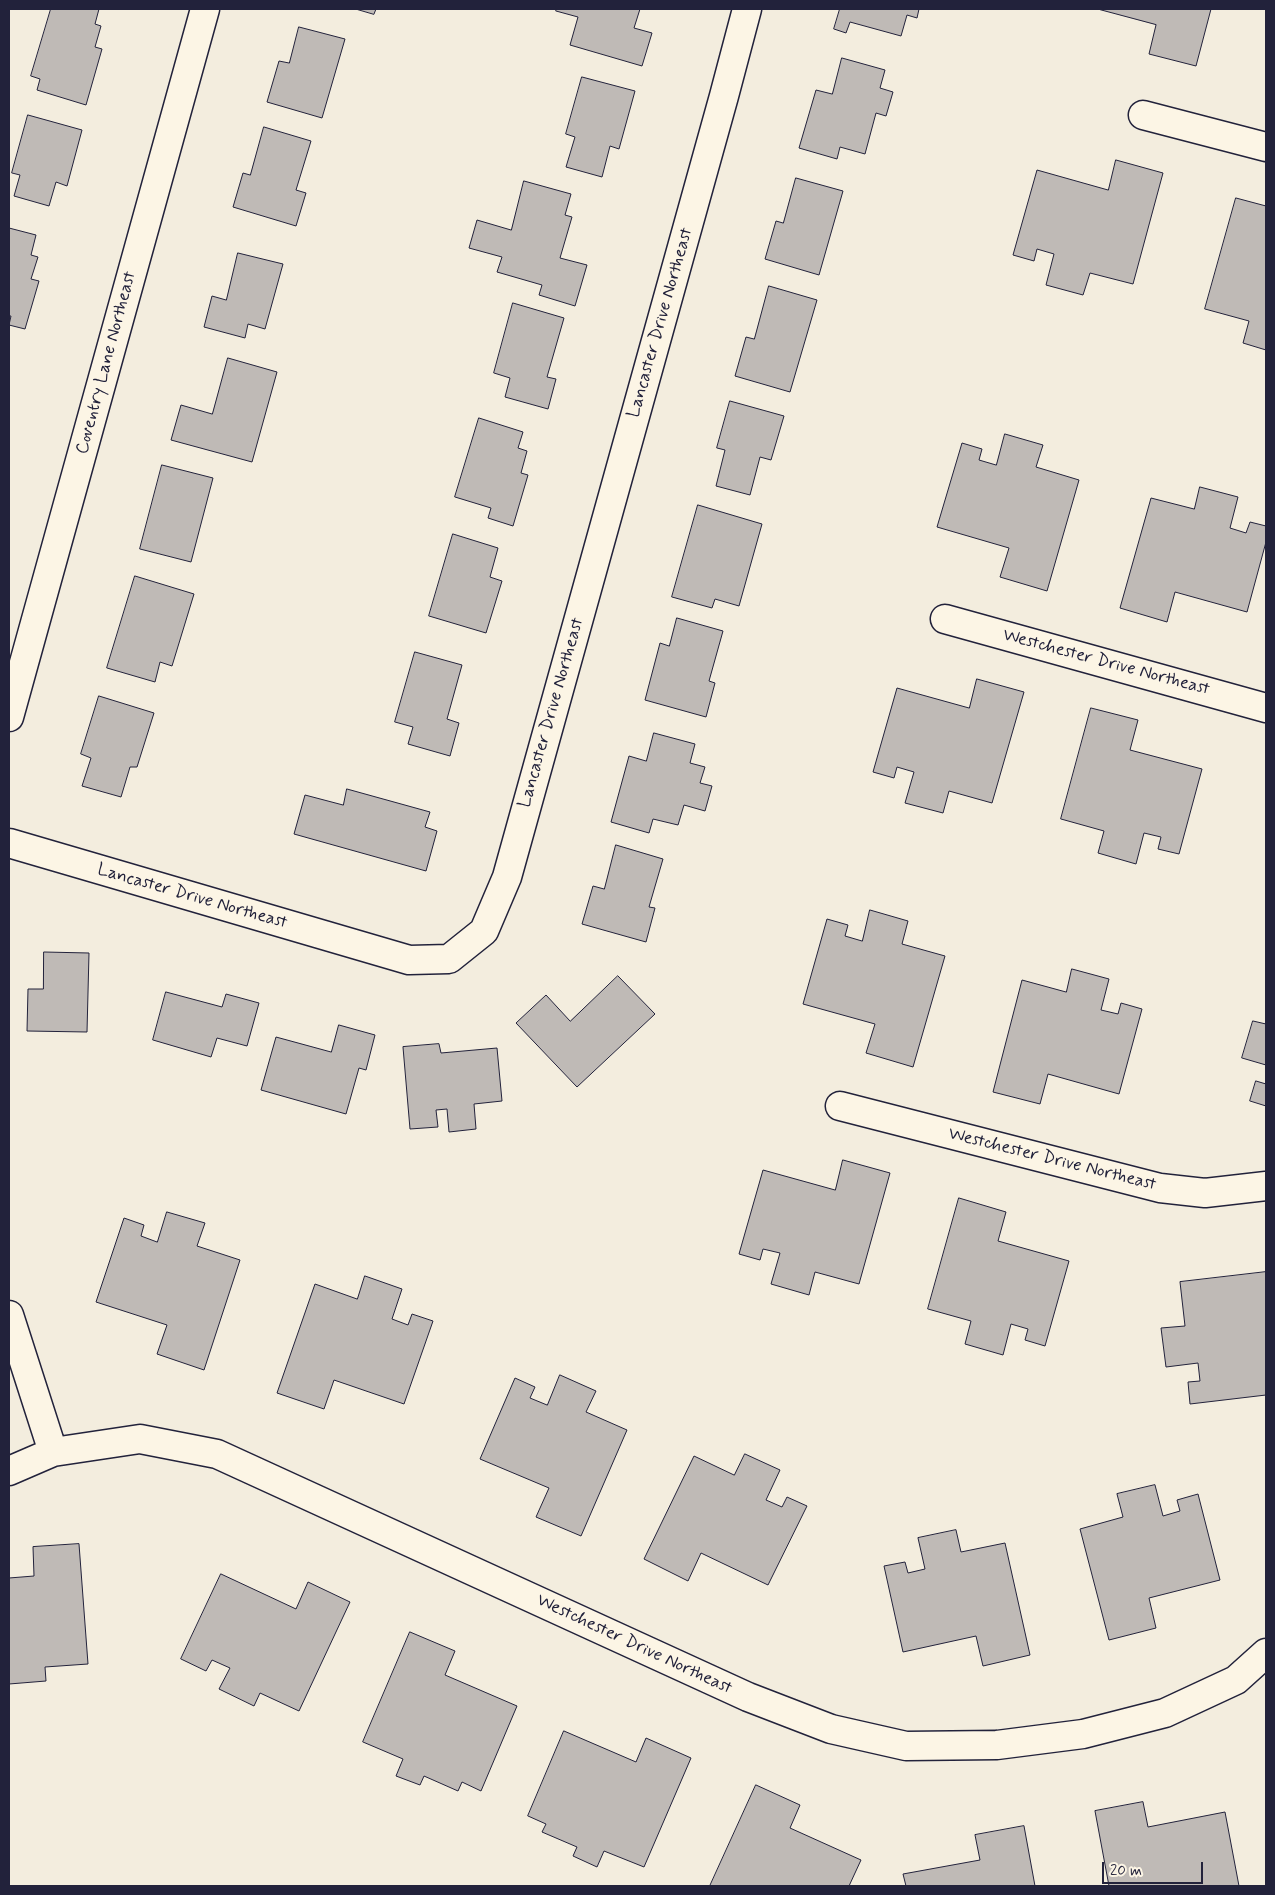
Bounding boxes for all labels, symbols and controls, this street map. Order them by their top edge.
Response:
street label: Lancaster Drive Northeast [624,226,698,420]
street label: Coventry Lane Northeast [72,269,142,457]
street label: Lancaster Drive Northeast [515,616,589,810]
street label: Westchester Drive Northeast [1000,625,1212,701]
street label: Lancaster Drive Northeast [95,860,289,934]
street label: Westchester Drive Northeast [946,1124,1158,1196]
street label: Westchester Drive Northeast [533,1590,735,1700]
scale bar [1105,1852,1206,1884]
text: 20 m [1110,1861,1142,1881]

